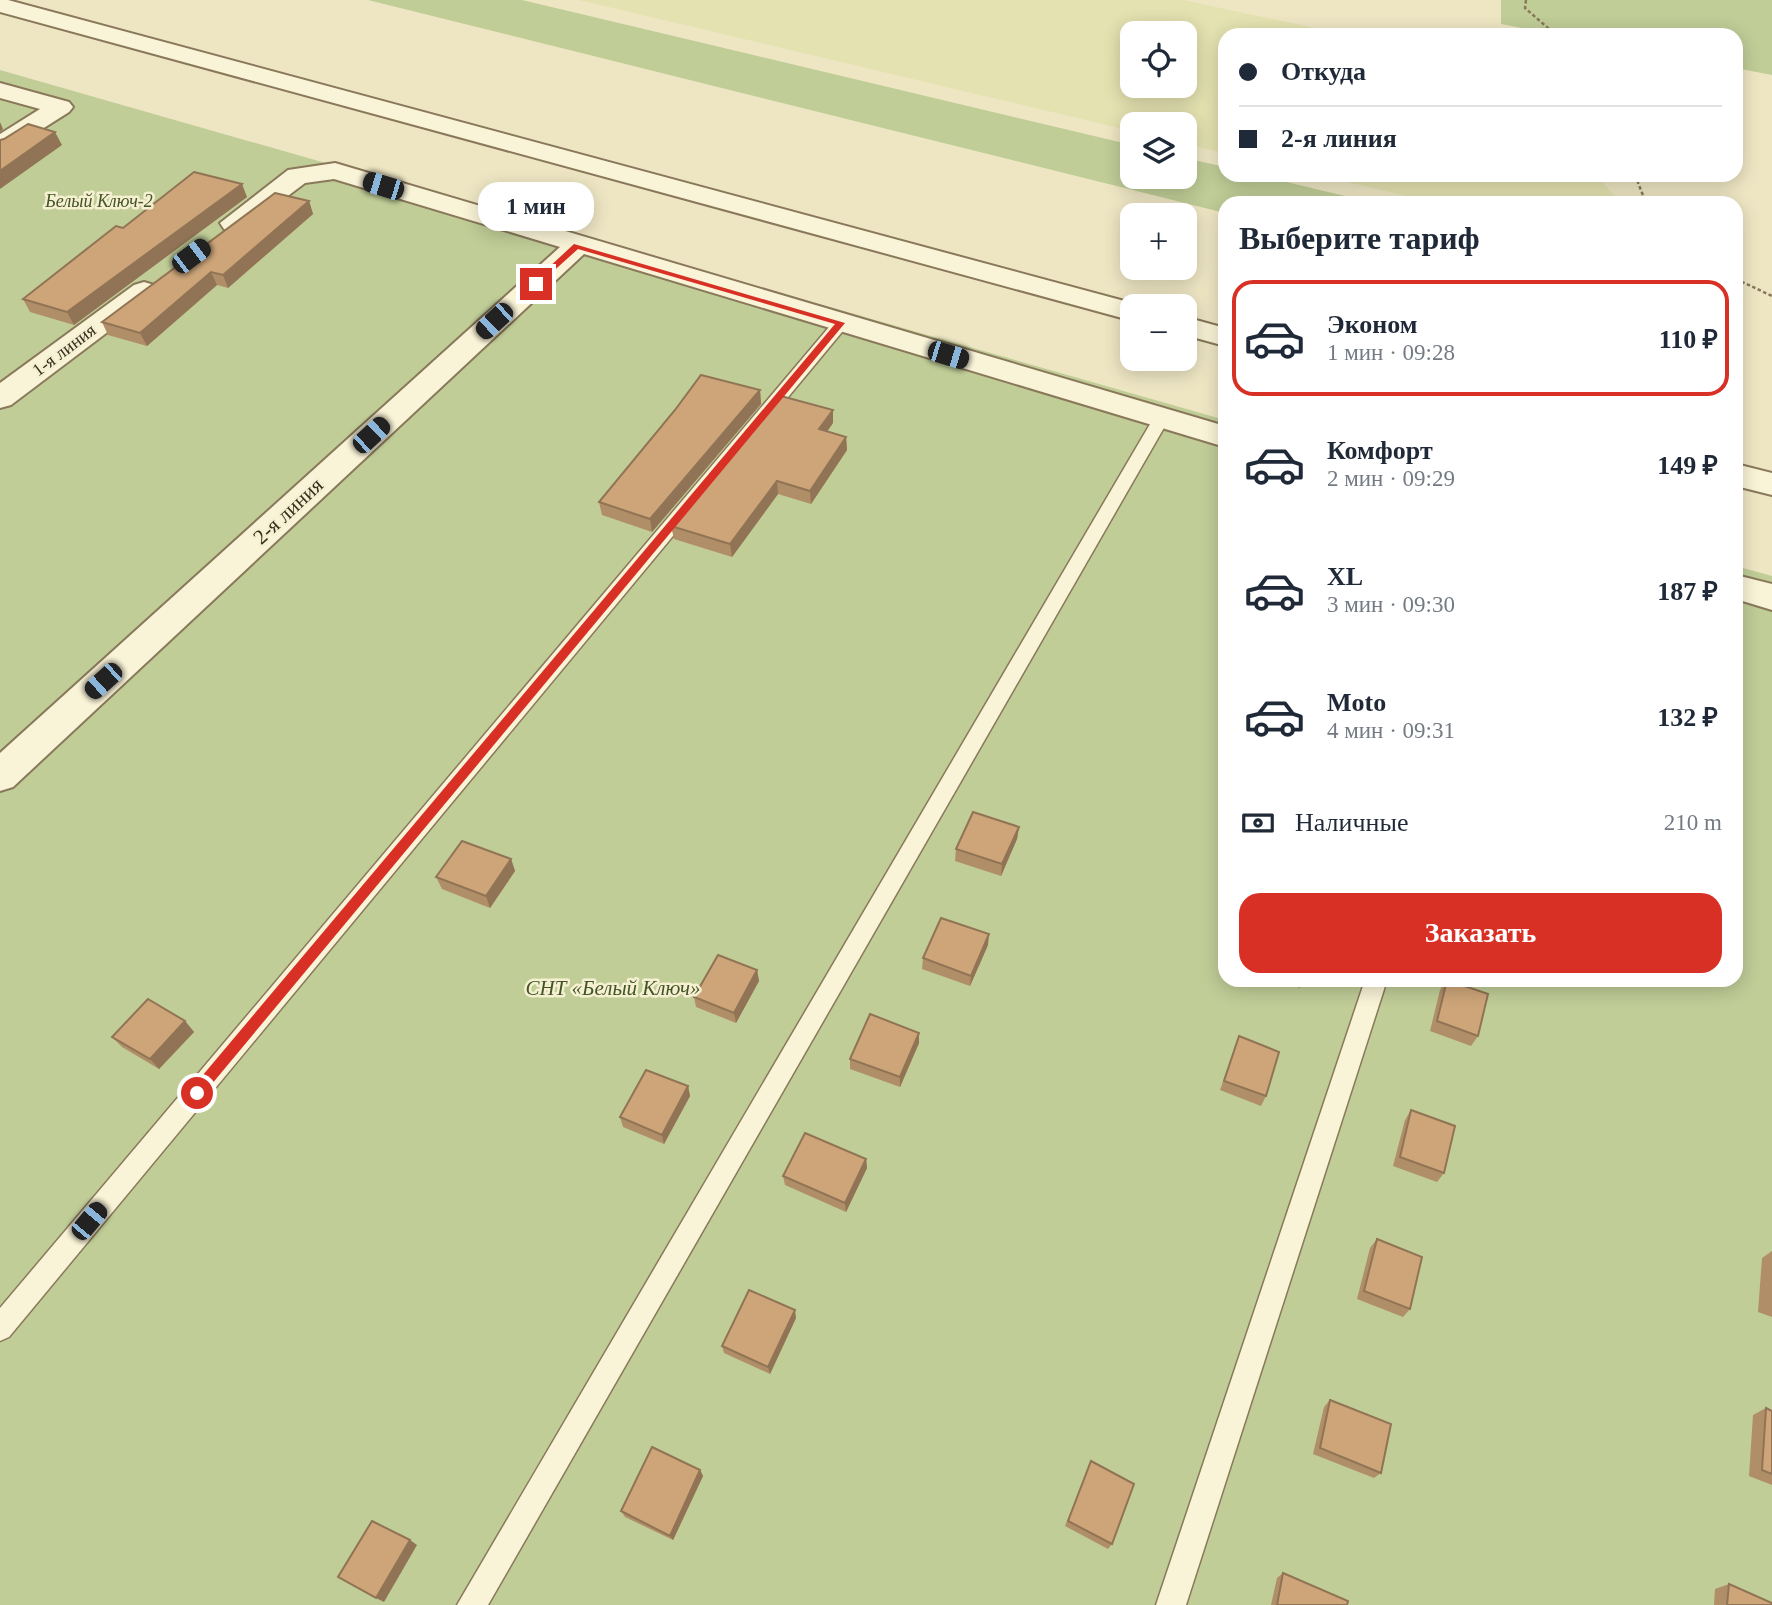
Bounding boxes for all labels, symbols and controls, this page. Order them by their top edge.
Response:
map controls [1120,21,1197,371]
button: locate [1120,21,1197,98]
text: Откуда [1281,57,1366,86]
button: layers [1120,112,1197,189]
text: 2-я линия [1281,124,1397,153]
car [360,170,407,202]
callout: 1 мин [478,182,594,232]
park label: Белый Ключ-2 [44,191,153,211]
text: 1 мин [506,194,566,219]
button: + [1120,203,1197,280]
text: Выберите тариф [1239,220,1480,256]
car [168,235,215,277]
route end [520,268,552,300]
button: − [1120,294,1197,371]
car [472,299,517,343]
icon: car [1243,307,1306,370]
text: Эконом [1327,310,1417,339]
street label: 1-я линия [28,320,100,380]
text: 110 ₽ [1659,325,1718,354]
car [925,339,972,371]
text: 1 мин · 09:28 [1327,340,1455,365]
car [349,413,394,457]
icon: car [1243,433,1306,496]
text: Комфорт [1327,436,1433,465]
text: 149 ₽ [1657,451,1718,480]
text: 2 мин · 09:29 [1327,466,1455,491]
street label: 2-я линия [248,473,328,549]
icon: car [1243,559,1306,622]
text: XL [1327,562,1363,591]
text: 187 ₽ [1657,577,1718,606]
text: 3 мин · 09:30 [1327,592,1455,617]
car [81,659,126,703]
icon: car [1243,685,1306,748]
text: Moto [1327,688,1386,717]
text: 132 ₽ [1657,703,1718,732]
text: 4 мин · 09:31 [1327,718,1455,743]
icon: cash [1239,804,1277,842]
text: Наличные [1295,808,1408,837]
text: 210 m [1664,810,1722,835]
button: Заказать [1239,893,1722,973]
park label: СНТ «Белый Ключ» [525,976,701,1000]
route start [181,1077,213,1109]
car [68,1198,111,1244]

